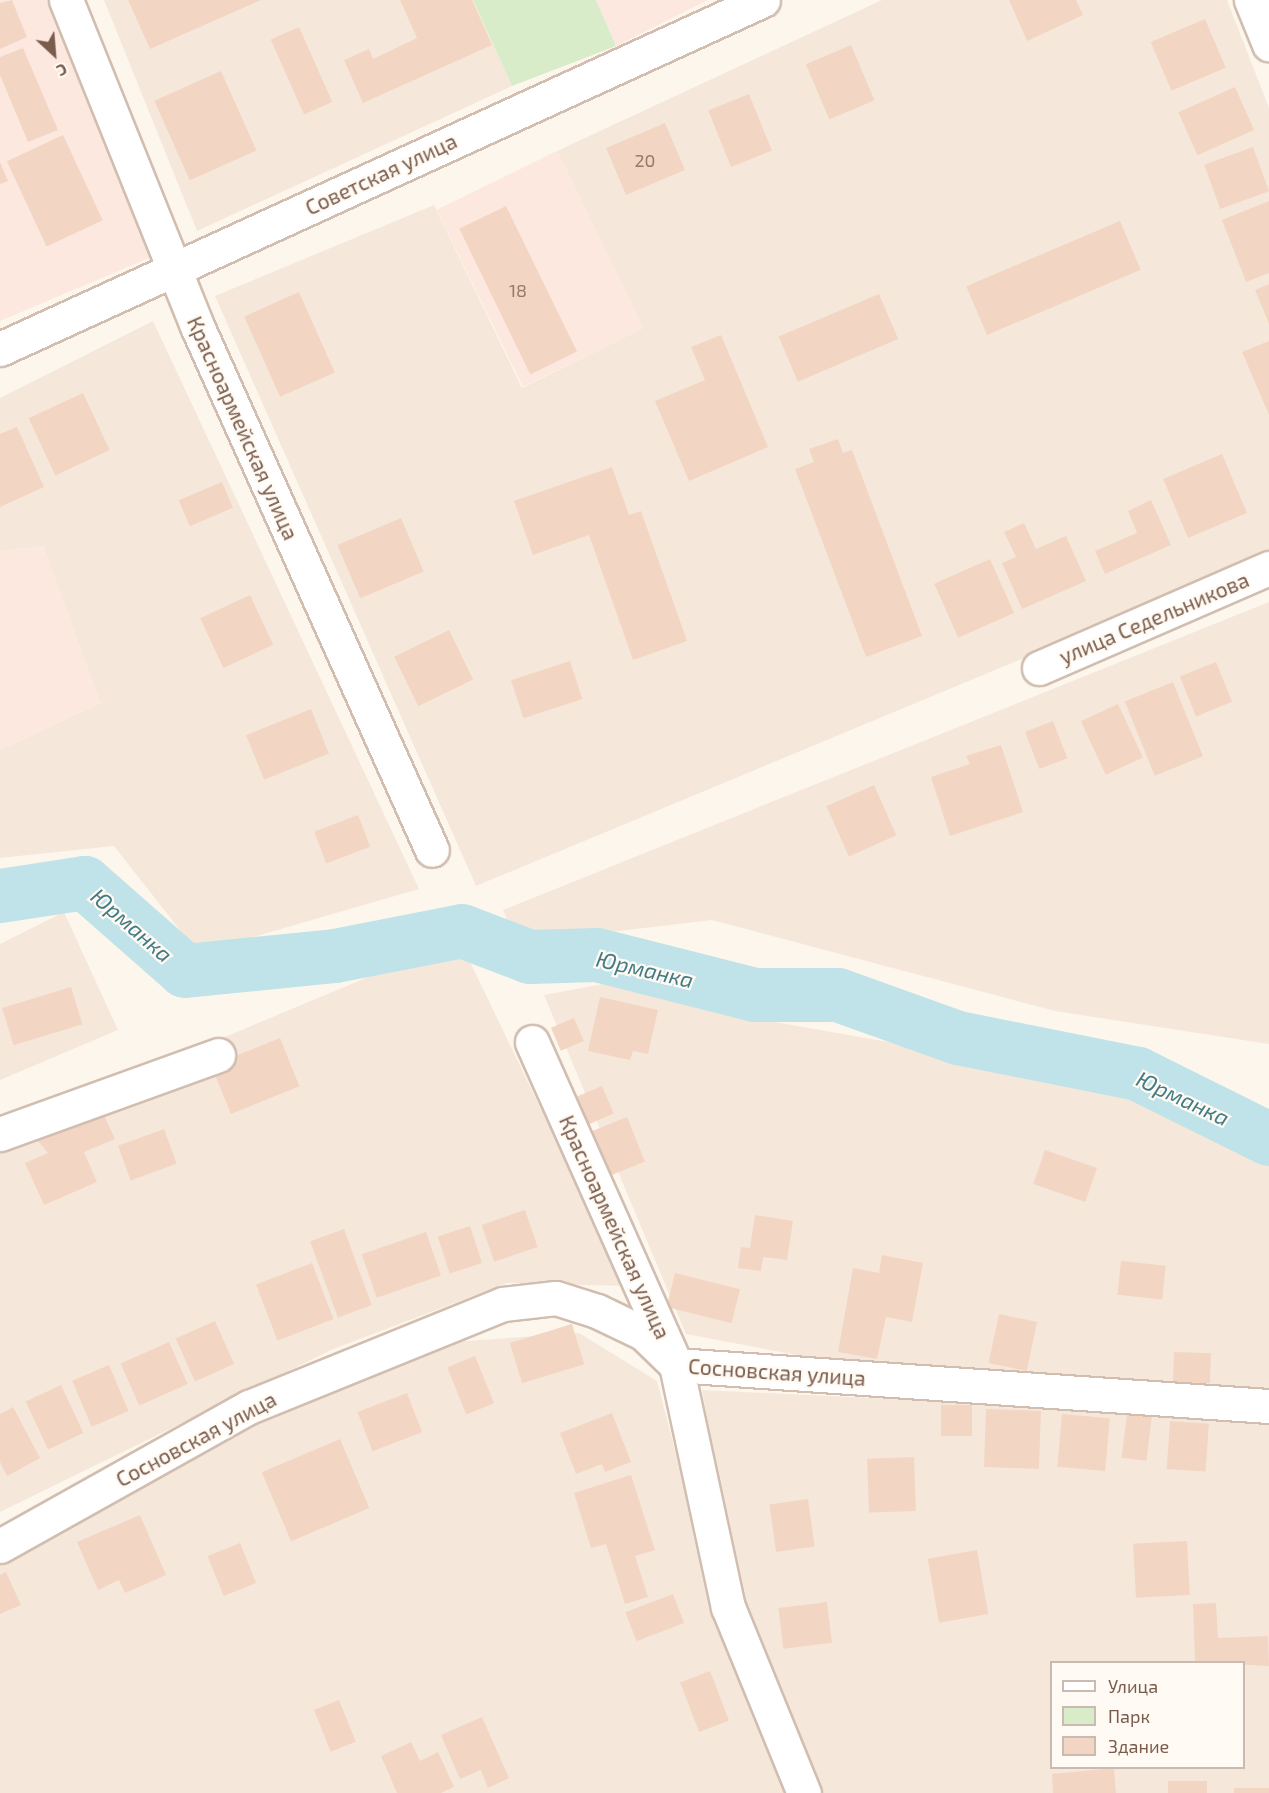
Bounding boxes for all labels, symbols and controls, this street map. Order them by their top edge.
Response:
north arrow [24,24,84,84]
text: С [54,60,71,81]
street label: Советская улица [301,128,461,220]
house number: 20 [635,149,655,171]
house number: 18 [509,279,527,301]
street label: Красноармейская улица [182,312,304,544]
street label: улица Седельникова [1055,567,1253,669]
water label: Юрманка [86,883,178,967]
water label: Юрманка [594,945,696,993]
water label: Юрманка [1133,1065,1233,1131]
street label: Красноармейская улица [554,1111,676,1343]
street label: Сосновская улица [687,1353,867,1391]
street label: Сосновская улица [112,1386,280,1492]
legend [1050,1661,1245,1769]
text: Улица [1108,1675,1158,1697]
text: Парк [1108,1705,1150,1727]
text: Здание [1108,1735,1169,1757]

